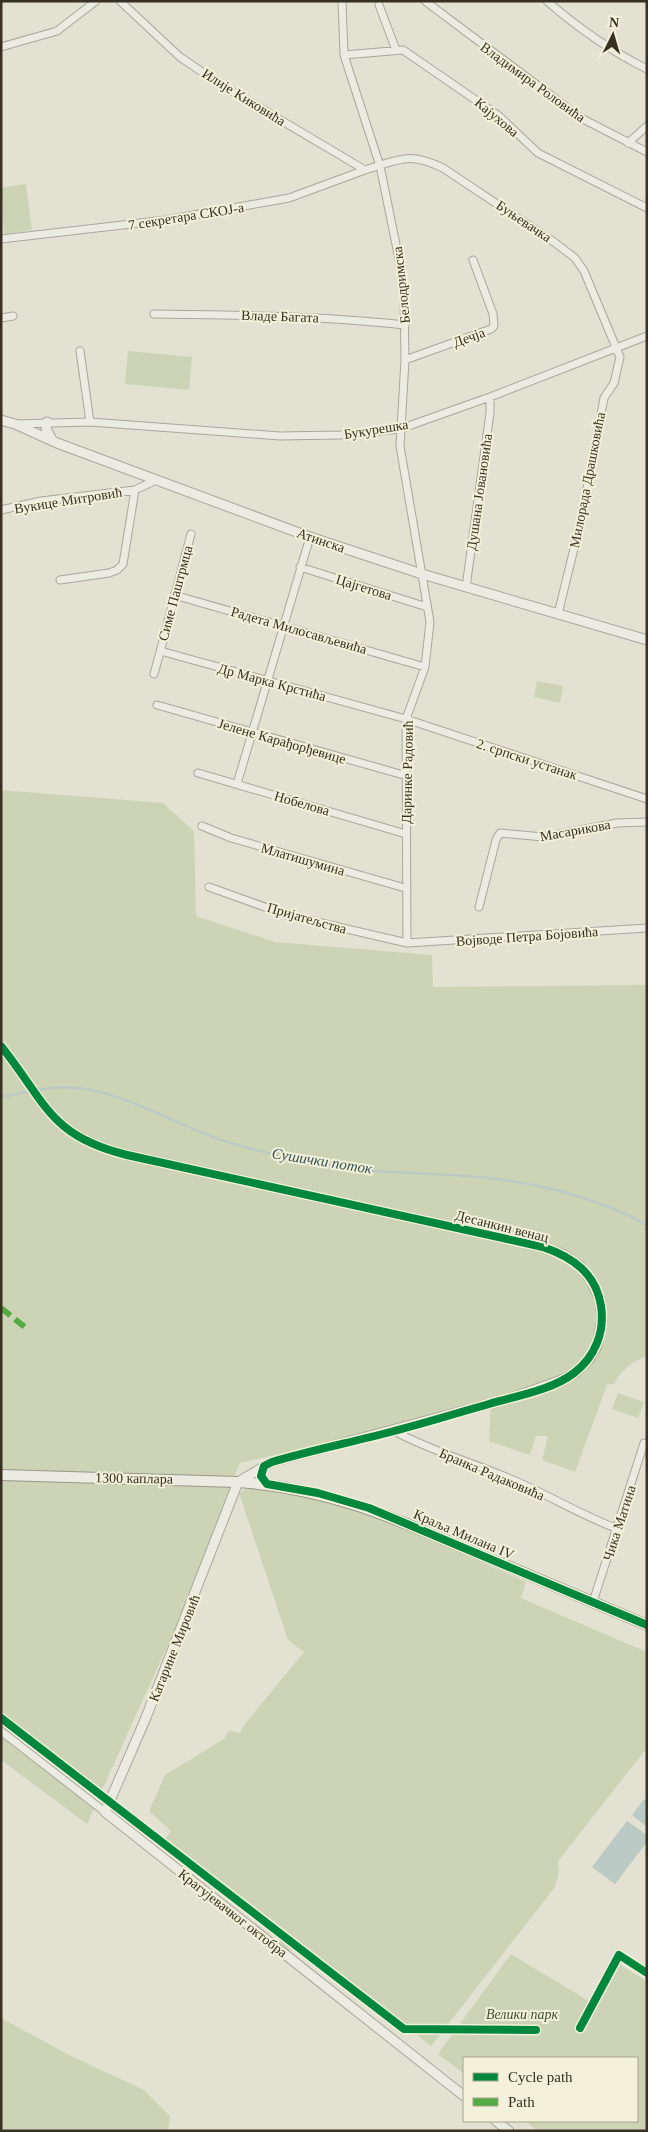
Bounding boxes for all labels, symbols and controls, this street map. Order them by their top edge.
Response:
north arrow [588,10,638,60]
text: N [608,15,620,30]
street label: Владимира Роловића [477,39,589,126]
street label: Илије Киковића [199,66,289,129]
street label: Кајухова [472,95,522,140]
street label: Буњевачка [493,198,555,246]
street label: 7 секретара СКОЈ-а [127,200,246,233]
street label: Белодримска [390,245,413,324]
street label: Владе Багата [241,308,320,325]
street label: Дечја [451,325,488,350]
street label: Милорада Драшковића [567,410,608,549]
street label: Букурешка [343,417,410,442]
street label: Душана Јовановића [464,432,495,551]
street label: Вукице Митровић [13,485,123,516]
street label: Атинска [295,525,347,556]
street label: Симе Паштрмца [156,543,196,642]
street label: Цајгетова [334,572,394,603]
street label: Радета Милосављевића [229,604,369,657]
street label: Др Марка Крстића [216,661,328,704]
street label: Јелене Карађорђевице [216,716,347,767]
street label: Даринке Радовић [399,720,416,824]
street label: 2. српски устанак [475,736,579,783]
street label: Нобелова [272,788,332,819]
street label: Масарикова [539,817,612,844]
street label: Млатишумина [259,840,347,879]
street label: Пријатељства [265,900,349,937]
street label: Војводе Петра Бојовића [455,924,600,949]
water label: Сушички поток [271,1145,374,1177]
street label: Десанкин венац [454,1208,551,1245]
street label: Бранка Радаковића [437,1446,547,1504]
street label: 1300 каплара [95,1470,174,1487]
street label: Чика Матина [600,1483,639,1563]
street label: Краља Милана IV [411,1507,516,1562]
street label: Катарине Мировић [146,1592,203,1704]
street label: Крагујевачког октобра [175,1866,291,1961]
park label: Велики парк [486,2007,559,2022]
legend [463,2057,638,2122]
text: Cycle path [508,2069,573,2085]
text: Path [508,2094,535,2110]

